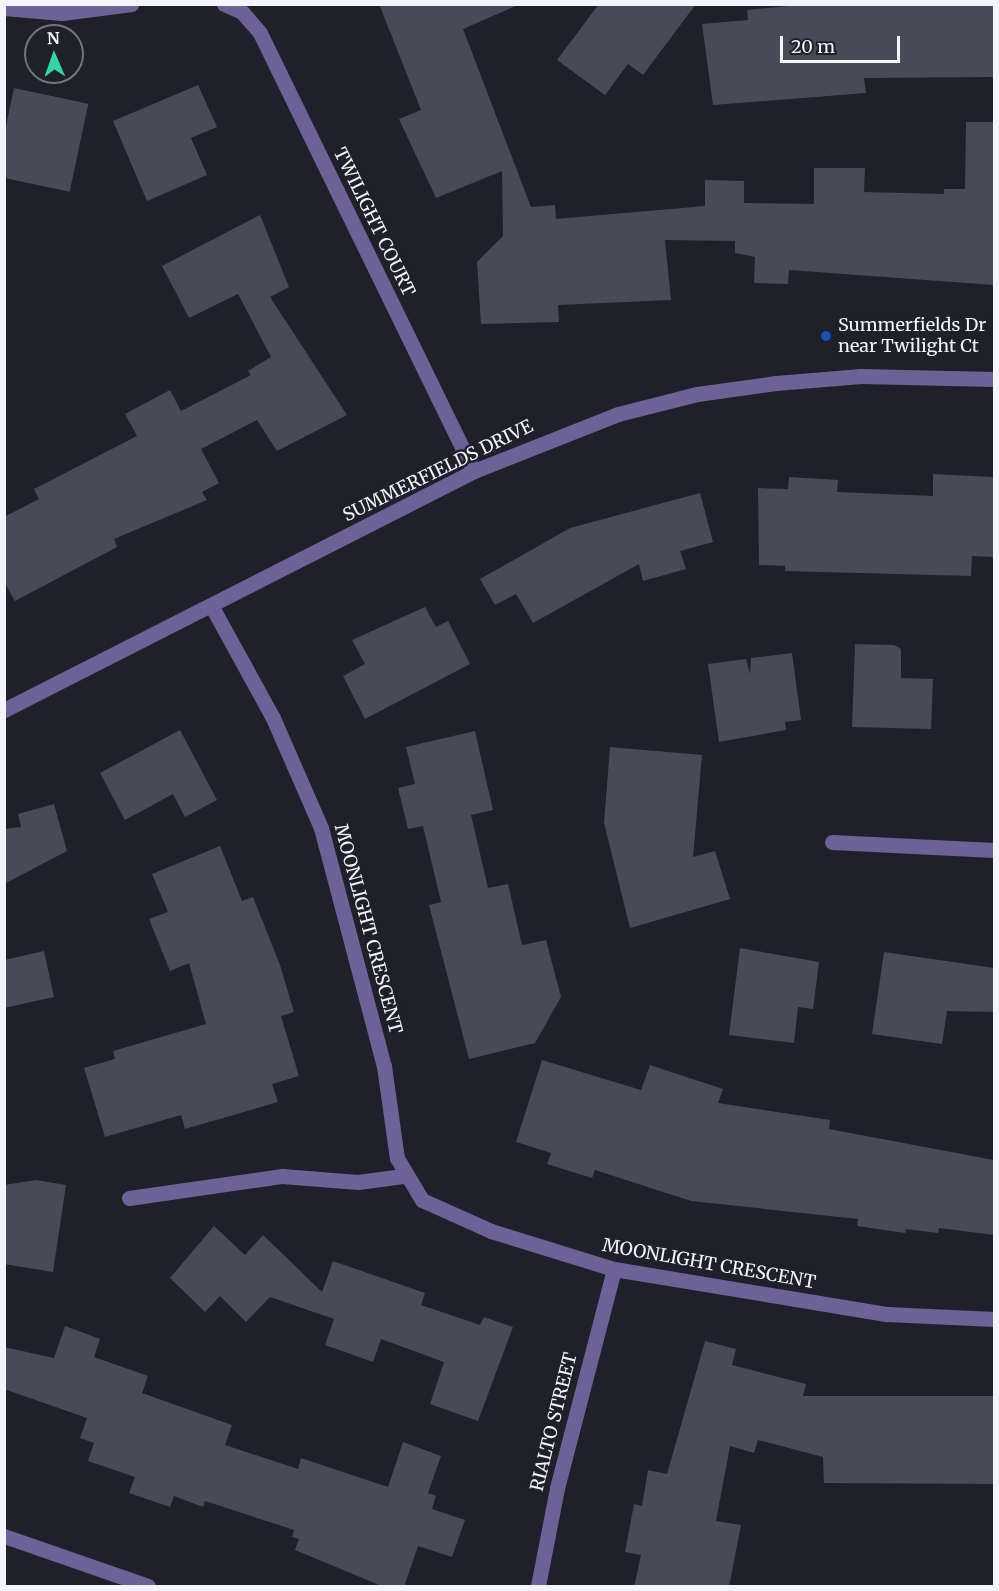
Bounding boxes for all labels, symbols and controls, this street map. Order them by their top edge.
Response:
north arrow [24,24,84,84]
scale bar [783,24,903,62]
text: N [47,28,60,48]
text: 20 m [791,35,835,58]
street label: TWILIGHT COURT [329,144,419,300]
place label: Summerfields Dr near Twilight Ct [838,315,986,358]
marker: Summerfields Dr near Twilight Ct [819,329,833,343]
street label: SUMMERFIELDS DRIVE [340,416,536,526]
street label: MOONLIGHT CRESCENT [330,822,406,1036]
street label: MOONLIGHT CRESCENT [601,1235,817,1293]
street label: RIALTO STREET [526,1350,582,1494]

